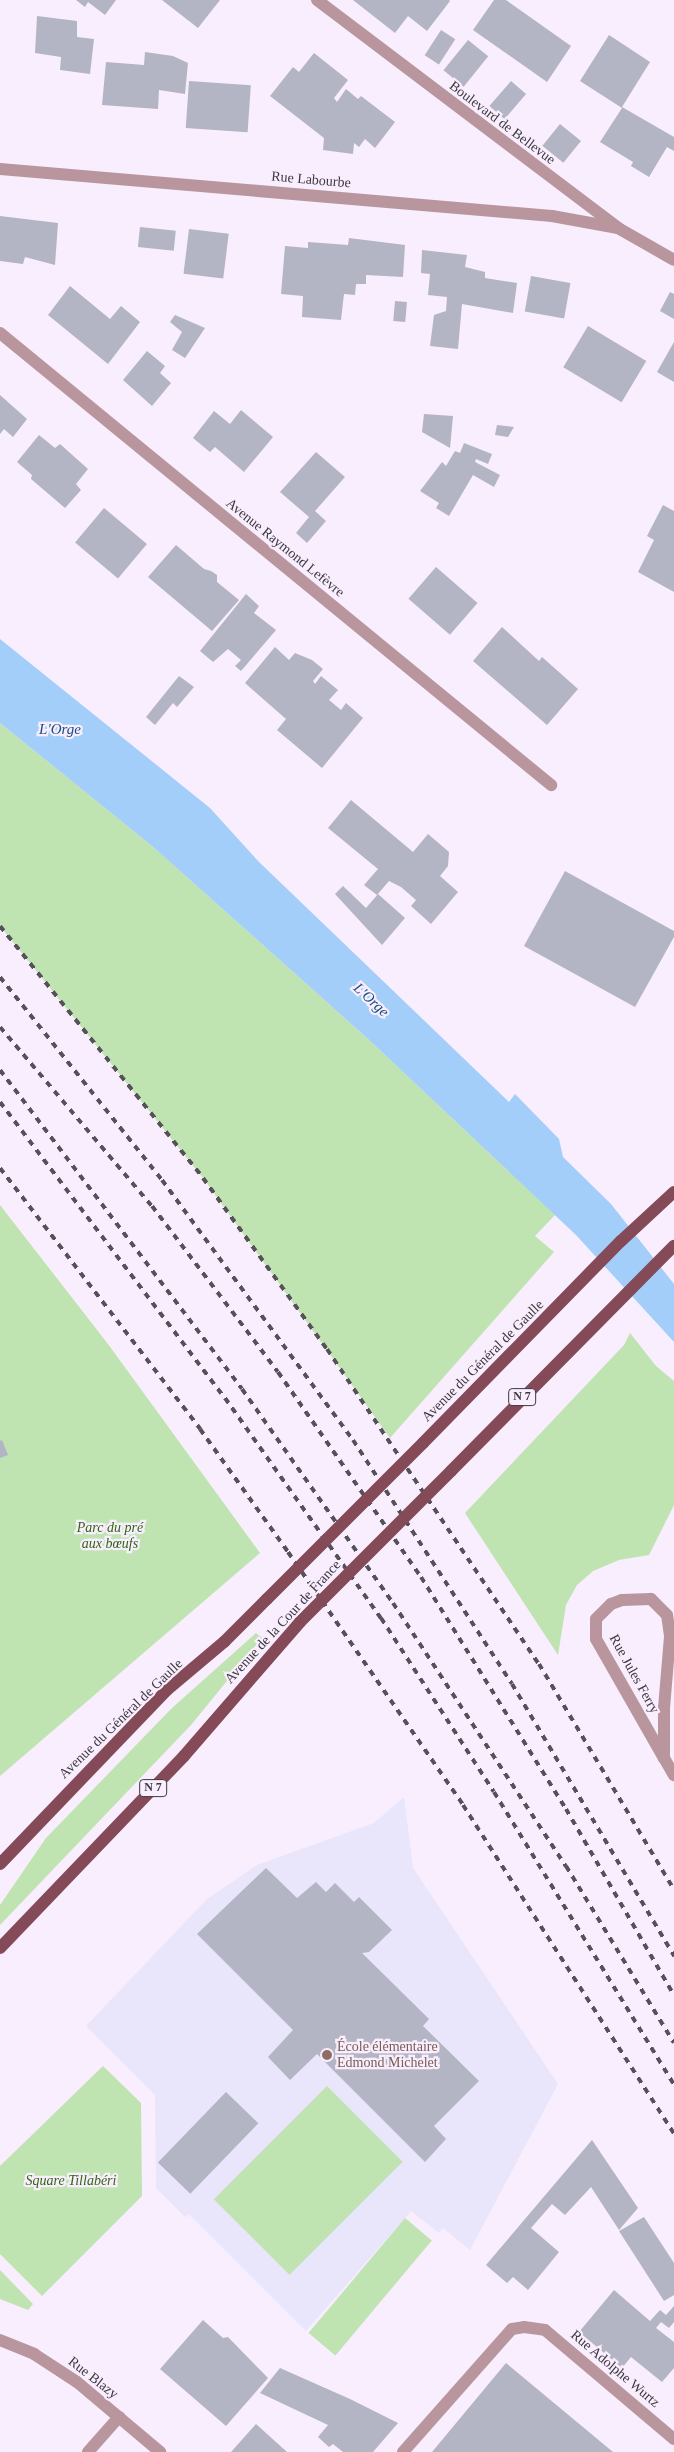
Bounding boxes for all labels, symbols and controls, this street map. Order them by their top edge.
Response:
street label: Boulevard de Bellevue [446,78,558,168]
street label: Rue Labourbe [271,168,351,192]
street label: Avenue Raymond Lefèvre [222,495,348,601]
water label: L'Orge [39,721,81,739]
water label: L'Orge [350,979,392,1021]
street label: Avenue du Général de Gaulle [419,1297,547,1425]
road number: N 7 [507,1388,537,1406]
park label: Parc du pré aux bœufs [77,1520,143,1552]
street label: Avenue de la Cour de France [221,1557,345,1687]
street label: Rue Jules Ferry [605,1631,663,1717]
street label: Avenue du Général de Gaulle [56,1656,186,1782]
road number: N 7 [138,1779,168,1798]
place label: École élémentaire Edmond Michelet [337,2039,438,2072]
marker: École élémentaire Edmond Michelet [321,2049,333,2061]
park label: Square Tillabéri [26,2173,116,2189]
street label: Rue Adolphe Wurtz [567,2327,663,2411]
street label: Rue Blazy [65,2353,121,2403]

